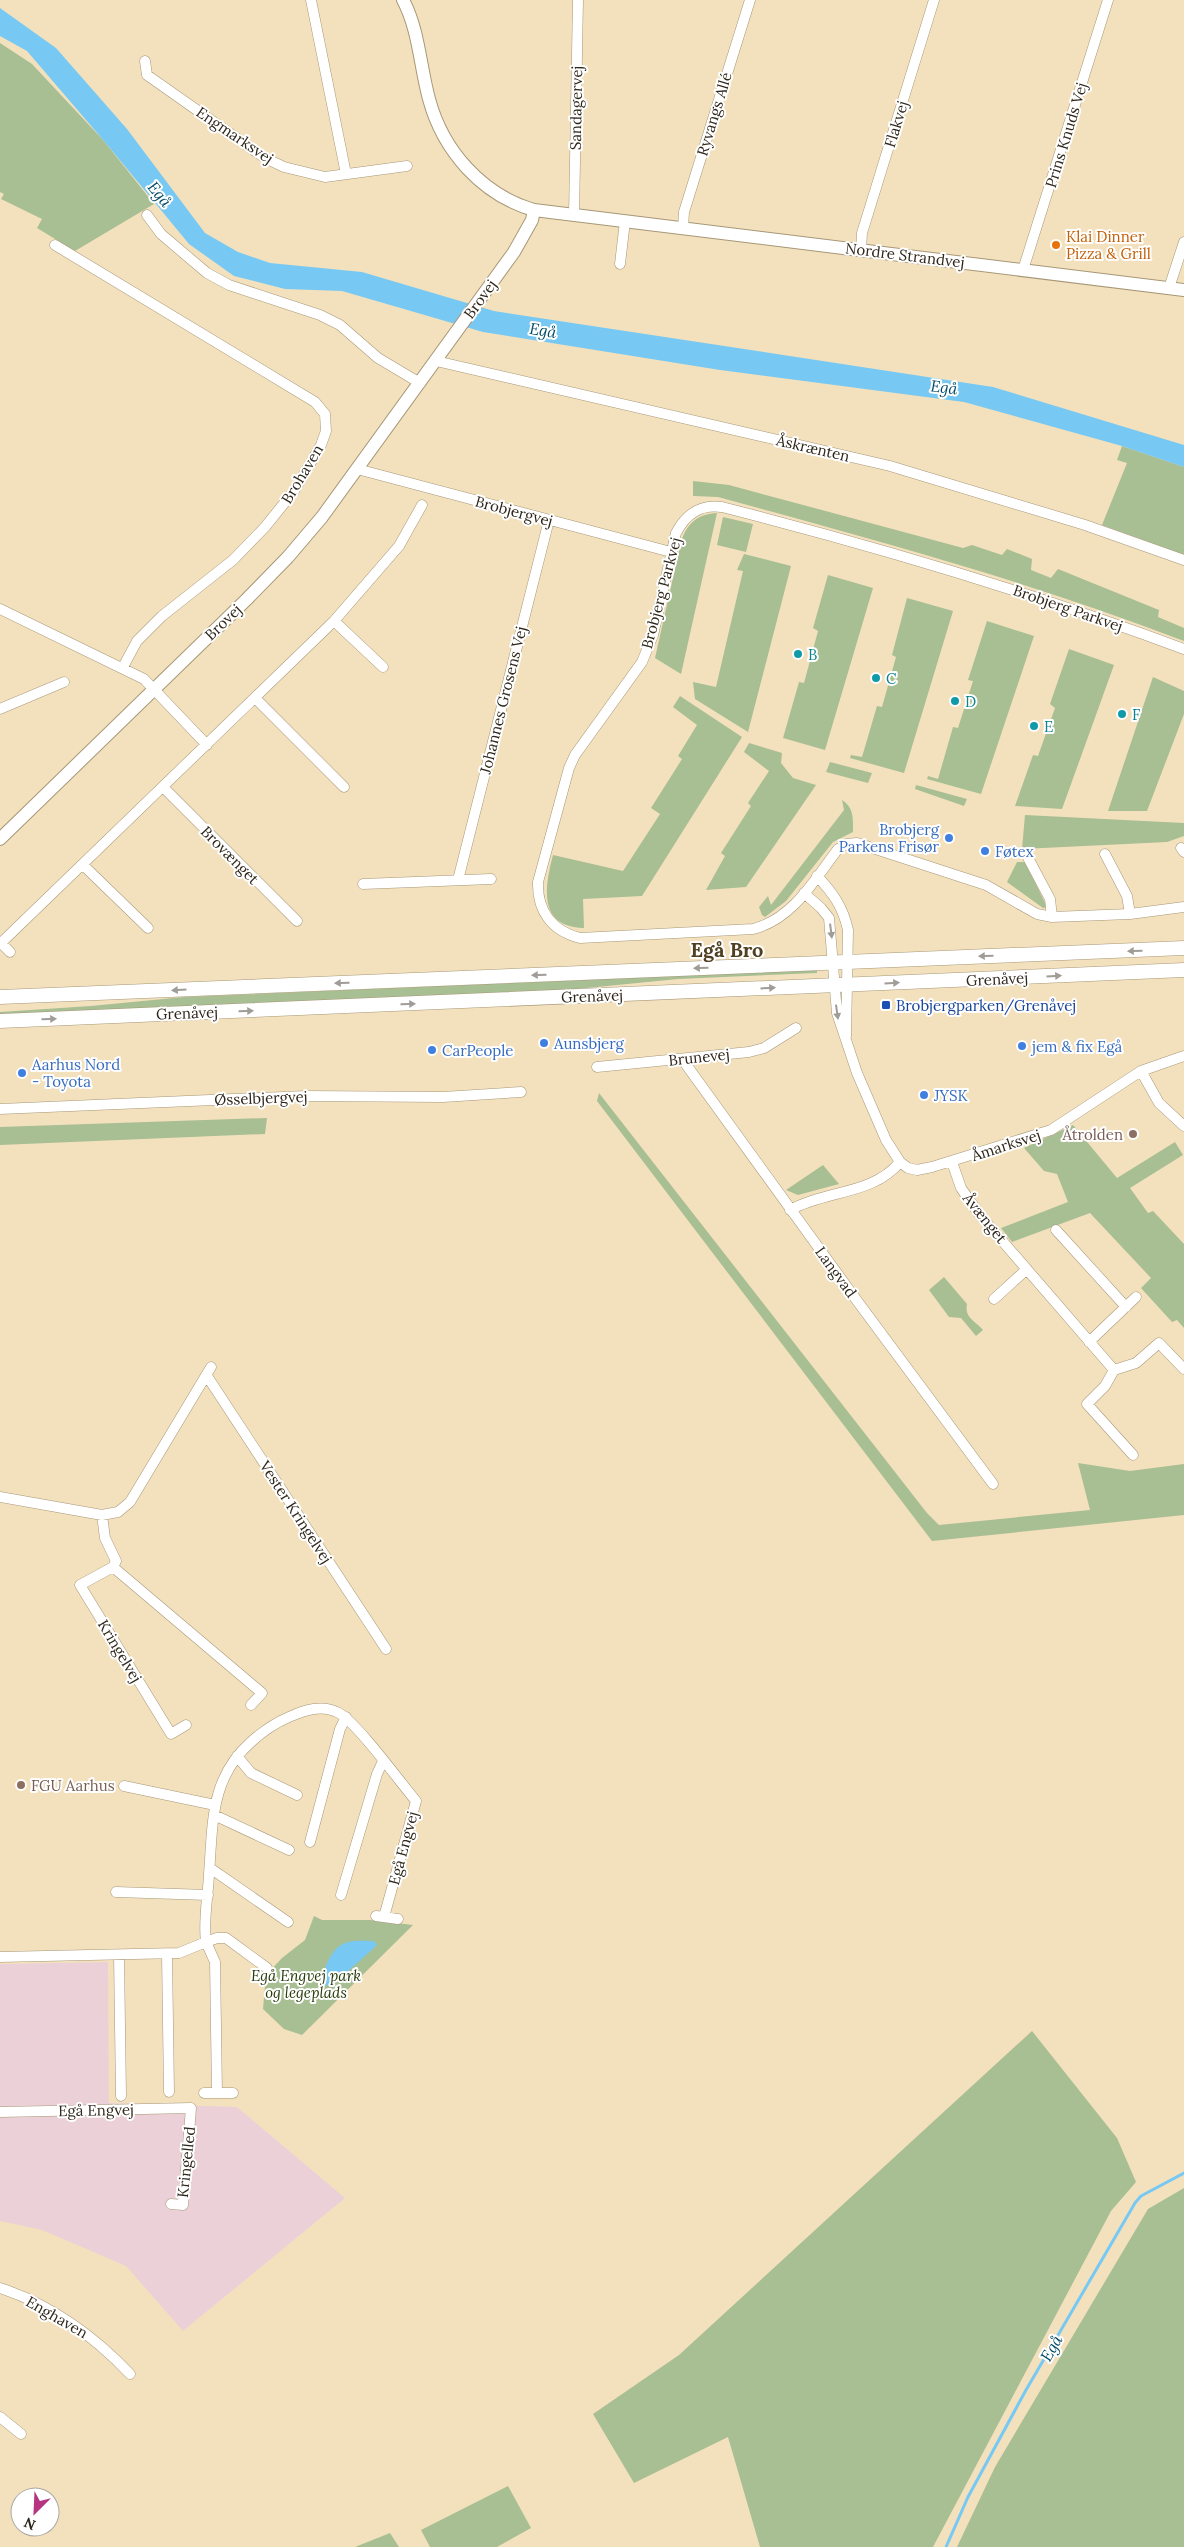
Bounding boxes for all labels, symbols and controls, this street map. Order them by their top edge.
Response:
street label: Sandagervej [566,66,586,150]
street label: Ryvangs Allé [692,70,736,158]
street label: Prins Knuds Vej [1041,80,1091,190]
street label: Flakvej [880,98,912,150]
street label: Engmarksvej [193,102,277,168]
water label: Egå [144,177,176,211]
place label: Klai Dinner Pizza & Grill [1066,227,1151,263]
street label: Nordre Strandvej [844,238,966,272]
marker: Klai Dinner Pizza & Grill [1050,239,1062,251]
street label: Brovej [459,276,501,322]
water label: Egå [528,318,558,342]
water label: Egå [929,375,959,399]
street label: Åskrænten [774,430,851,466]
street label: Brohaven [277,441,327,507]
street label: Brobjergvej [473,492,555,530]
street label: Brobjerg Parkvej [637,535,685,651]
street label: Brobjerg Parkvej [1011,580,1125,636]
street label: Brovej [201,600,245,644]
street label: Johannes Grosens Vej [475,624,531,777]
place label: B [808,645,817,664]
marker: B [792,648,804,660]
place label: C [886,669,897,688]
marker: C [870,672,882,684]
place label: D [965,692,976,711]
marker: D [949,695,961,707]
place label: F [1132,705,1140,724]
marker: F [1116,708,1128,720]
place label: E [1044,717,1053,736]
marker: E [1028,720,1040,732]
place label: Brobjerg Parkens Frisør [839,820,940,856]
street label: Brovænget [197,822,263,888]
marker: Brobjerg Parkens Frisør [943,832,955,844]
place label: Føtex [995,842,1034,861]
marker: Føtex [979,845,991,857]
one-way arrow [827,923,835,939]
district label: Egå Bro [691,937,763,962]
one-way arrow [1127,947,1143,955]
one-way arrow [978,953,994,961]
one-way arrow [693,965,709,973]
street label: Grenåvej [965,968,1029,990]
one-way arrow [531,971,547,979]
one-way arrow [1046,972,1062,980]
one-way arrow [333,979,349,987]
one-way arrow [884,979,900,987]
one-way arrow [760,984,776,992]
street label: Grenåvej [561,985,623,1007]
one-way arrow [171,987,187,995]
place label: Brobjergparken/Grenåvej [896,996,1076,1016]
one-way arrow [401,999,417,1007]
marker: Brobjergparken/Grenåvej [880,999,892,1011]
street label: Grenåvej [156,1002,218,1024]
one-way arrow [833,1004,841,1020]
one-way arrow [238,1006,254,1014]
one-way arrow [41,1015,57,1023]
place label: Aunsbjerg [553,1034,625,1053]
marker: Aunsbjerg [538,1037,550,1049]
place label: jem & fix Egå [1030,1037,1123,1056]
marker: jem & fix Egå [1016,1040,1028,1052]
place label: CarPeople [442,1041,513,1060]
marker: CarPeople [426,1044,438,1056]
street label: Brunevej [667,1044,731,1070]
place label: Aarhus Nord - Toyota [31,1055,120,1091]
marker: Aarhus Nord - Toyota [16,1067,28,1079]
place label: JYSK [933,1086,969,1105]
street label: Øsselbjergvej [214,1087,308,1109]
marker: JYSK [918,1089,930,1101]
street label: Åmarksvej [968,1125,1043,1165]
place label: Åtrolden [1061,1125,1123,1144]
marker: Åtrolden [1127,1128,1139,1140]
street label: Åvænget [958,1188,1011,1247]
street label: Langvad [811,1243,861,1301]
street label: Vester Kringelvej [255,1456,336,1567]
street label: Kringelvej [94,1616,146,1686]
place label: FGU Aarhus [31,1776,115,1795]
marker: FGU Aarhus [15,1779,27,1791]
street label: Egå Engvej [384,1809,422,1887]
park label: Egå Engvej park og legeplads [251,1966,361,2002]
street label: Egå Engvej [58,2100,134,2120]
street label: Kringelled [173,2125,199,2199]
street label: Enghaven [23,2292,91,2342]
water label: Egå [1036,2331,1067,2365]
north arrow [10,2487,60,2537]
text: N [21,2513,38,2534]

